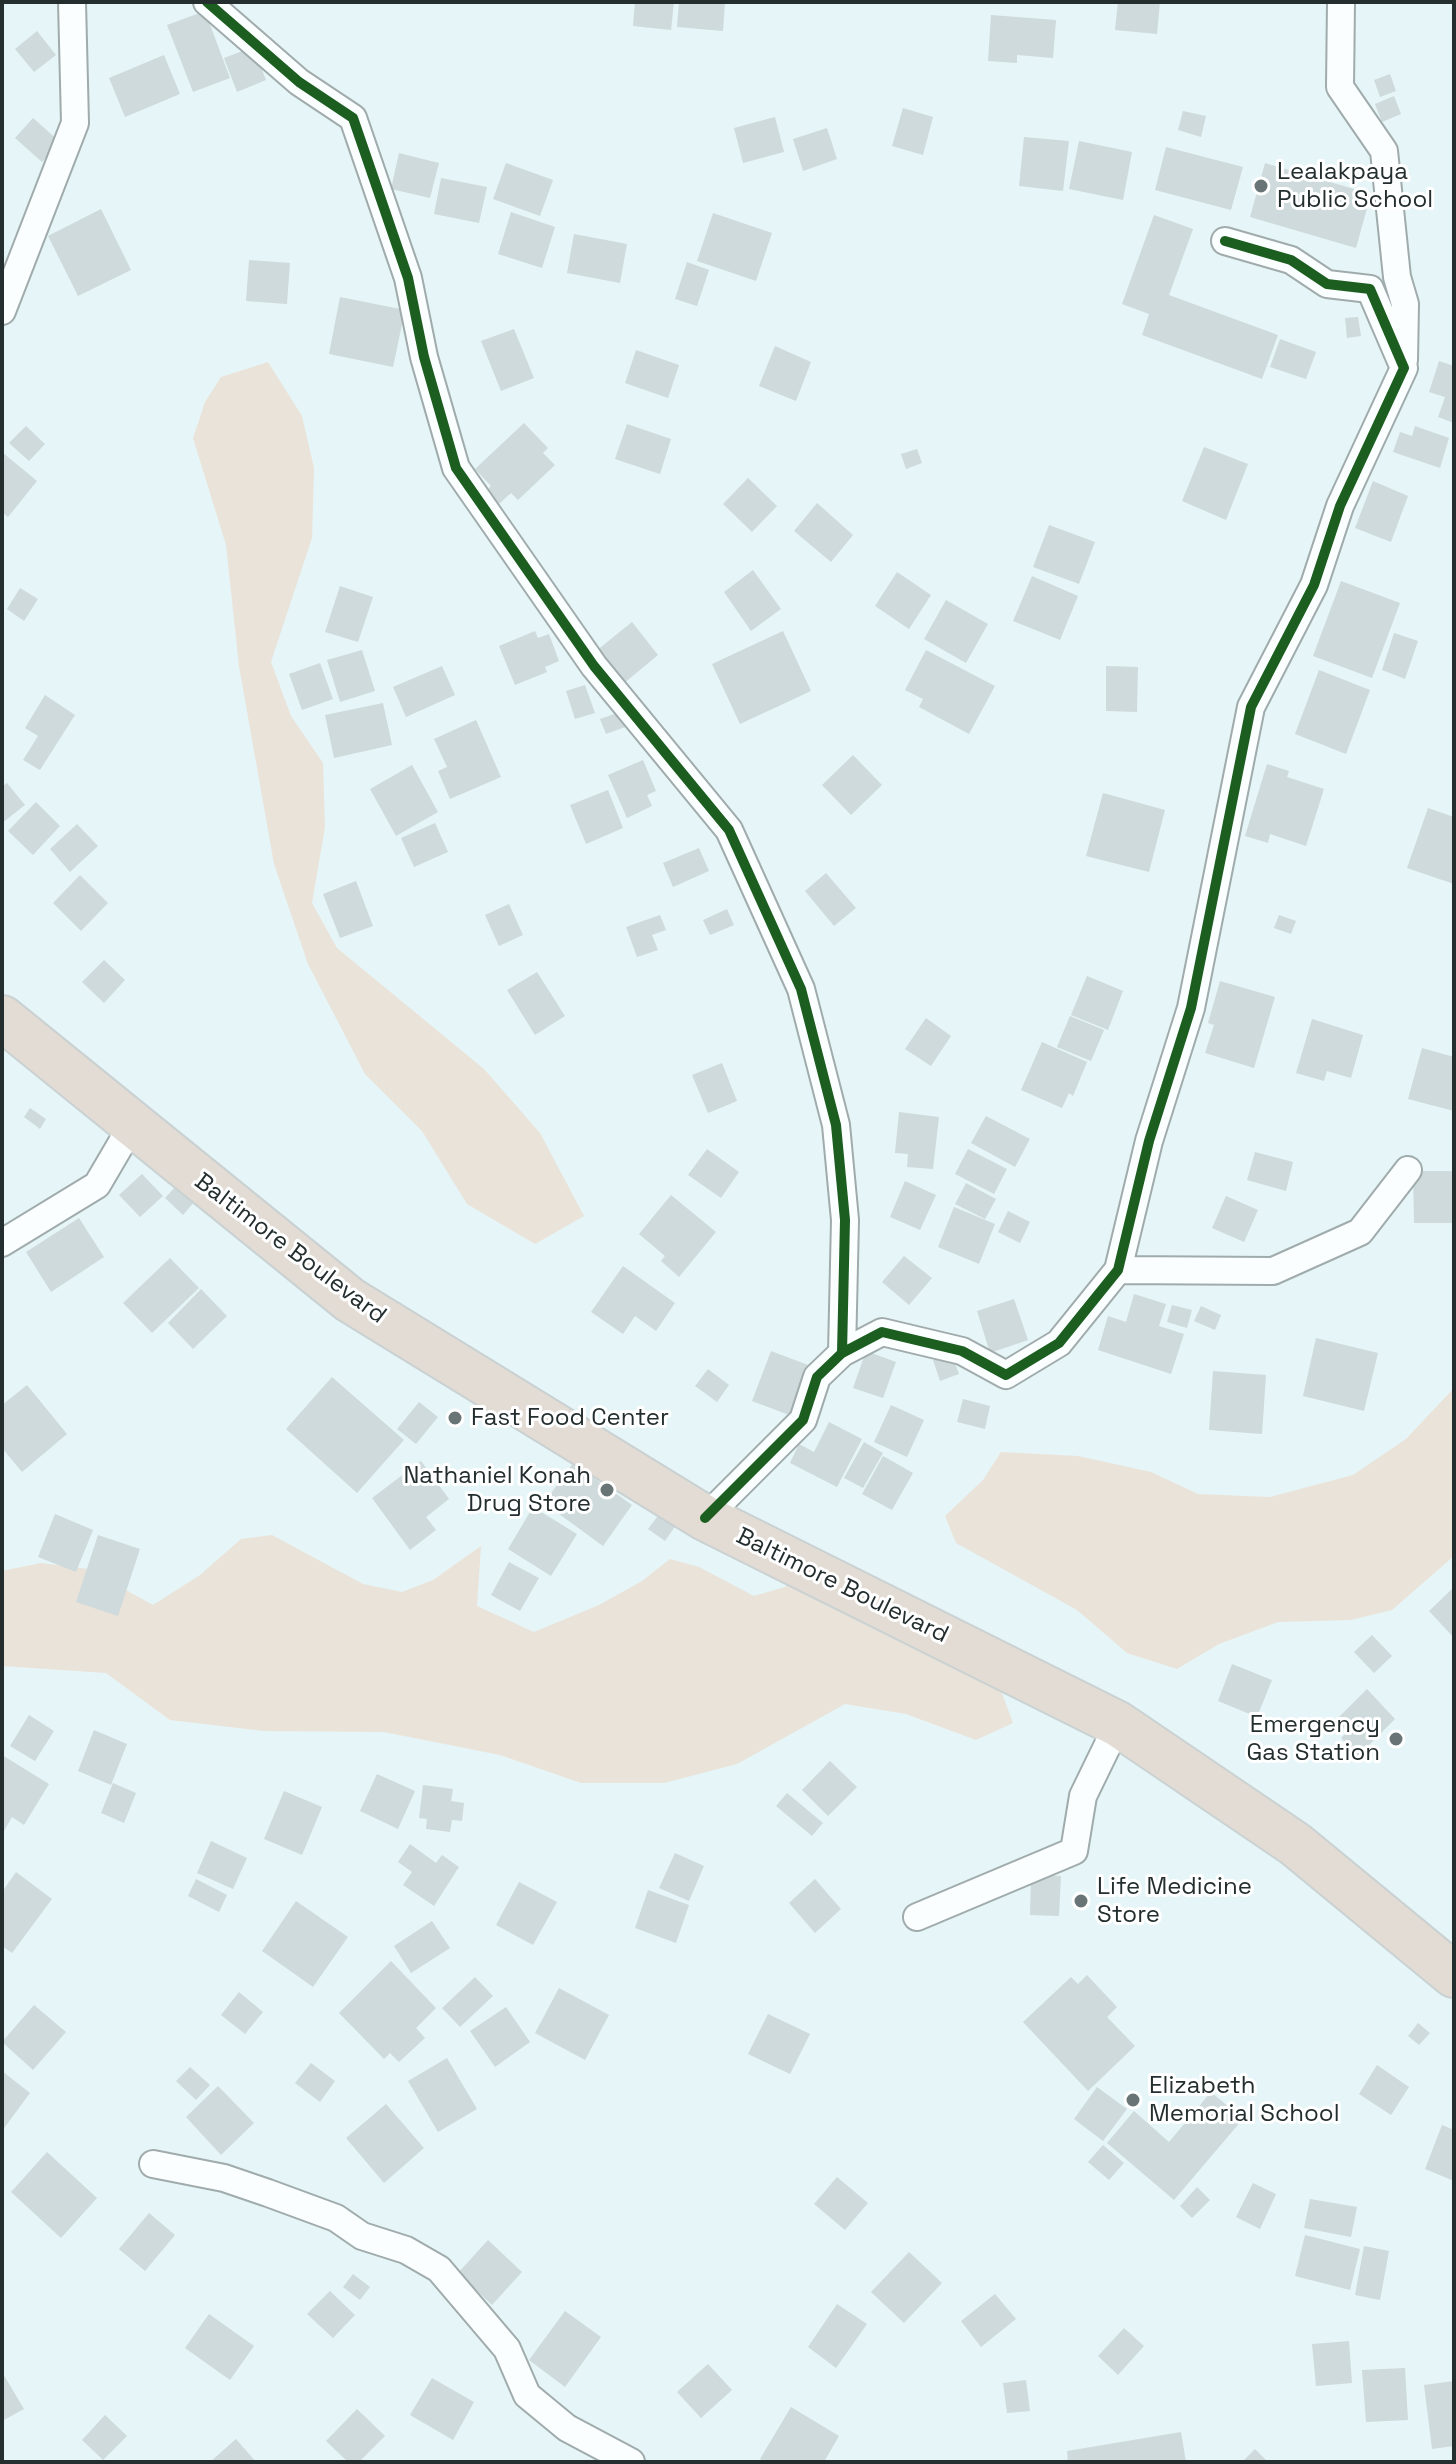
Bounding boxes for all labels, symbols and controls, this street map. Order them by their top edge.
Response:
place label: Lealakpaya Public School [1277,158,1433,214]
marker: Lealakpaya Public School [1252,177,1270,195]
street label: Baltimore Boulevard [189,1168,391,1330]
place label: Fast Food Center [471,1404,669,1432]
marker: Fast Food Center [446,1409,464,1427]
place label: Nathaniel Konah Drug Store [403,1462,591,1518]
marker: Nathaniel Konah Drug Store [598,1481,616,1499]
street label: Baltimore Boulevard [731,1522,953,1650]
place label: Emergency Gas Station [1246,1711,1380,1767]
marker: Emergency Gas Station [1387,1730,1405,1748]
place label: Life Medicine Store [1097,1873,1252,1929]
marker: Life Medicine Store [1072,1892,1090,1910]
place label: Elizabeth Memorial School [1149,2072,1340,2128]
marker: Elizabeth Memorial School [1124,2091,1142,2109]

